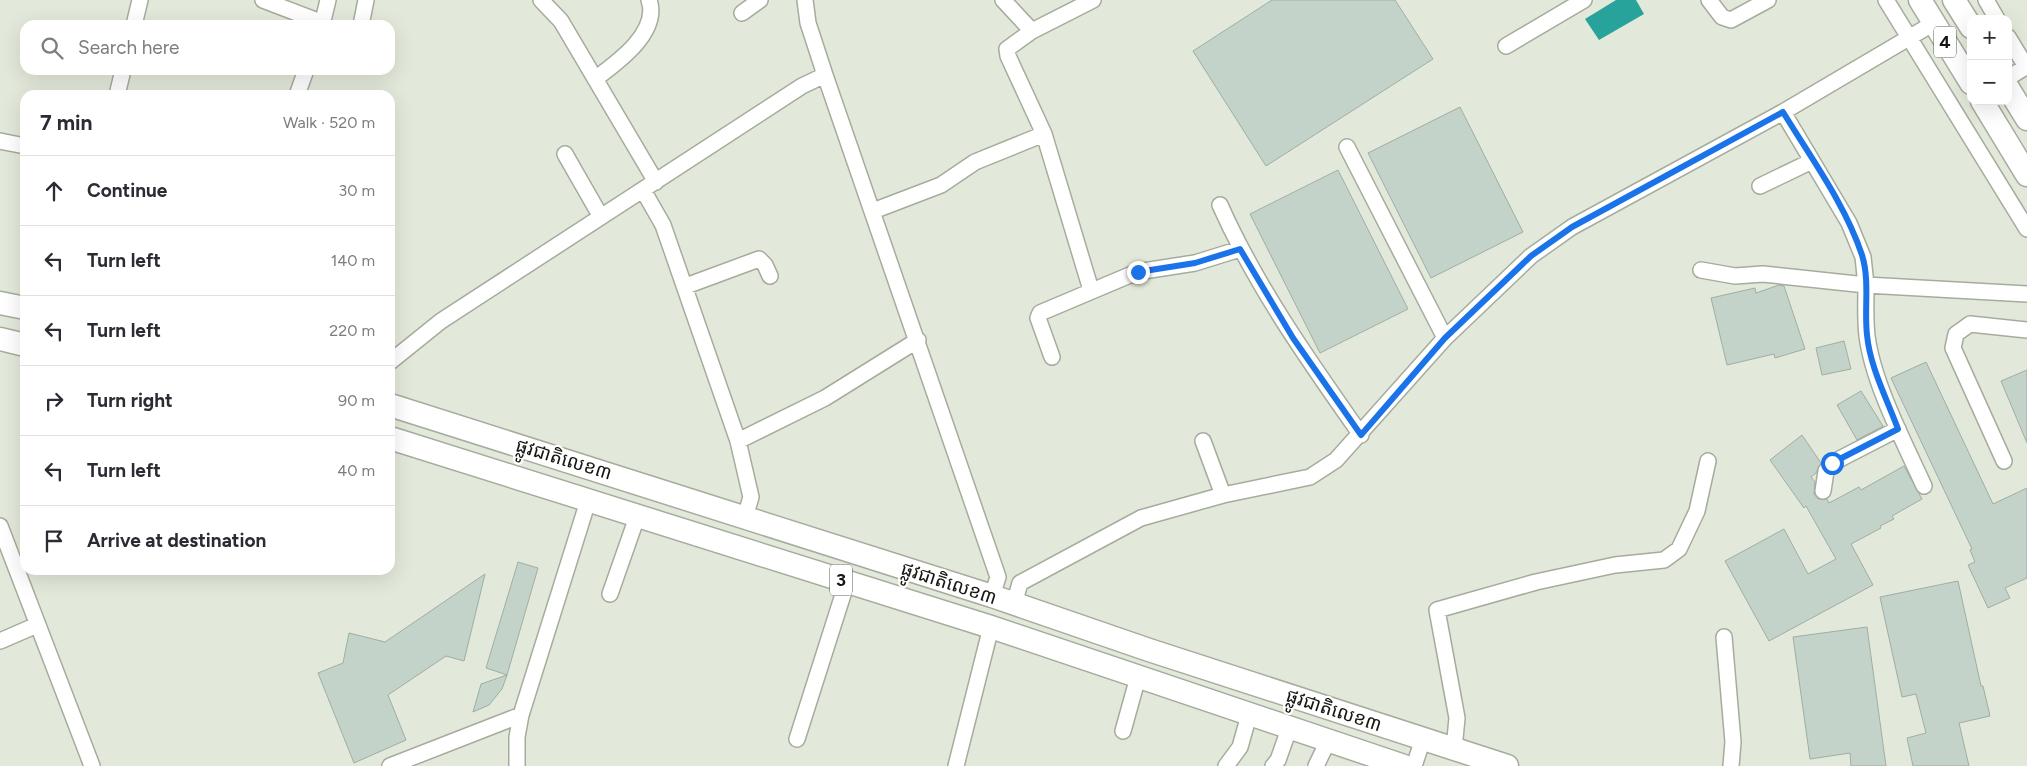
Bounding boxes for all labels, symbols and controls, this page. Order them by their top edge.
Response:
map controls [1967,15,2012,105]
button: + [1967,15,2012,60]
search box [20,20,395,75]
road number: 4 [1934,27,1956,58]
icon: search [38,34,66,62]
text: Search here [78,36,180,59]
button: − [1967,60,2012,105]
text: 7 min [40,110,92,135]
text: Walk · 520 m [283,113,375,132]
icon: ahead [40,177,68,205]
text: Continue [87,179,167,202]
text: 30 m [338,181,375,200]
icon: left [40,247,68,275]
text: Turn left [87,249,161,272]
text: 140 m [331,251,375,270]
route end [1127,261,1150,284]
icon: left [40,317,68,345]
text: Turn left [87,319,161,342]
text: 220 m [329,321,375,340]
icon: right [40,387,68,415]
text: Turn right [87,389,173,412]
text: 90 m [338,391,375,410]
street label: ផ្លូវជាតិលេខ៣ [511,433,615,490]
route start [1821,452,1844,475]
icon: left [40,457,68,485]
text: Turn left [87,459,161,482]
text: 40 m [337,461,375,480]
icon: arrive [40,527,68,555]
text: Arrive at destination [87,529,266,552]
street label: ផ្លូវជាតិលេខ៣ [896,557,1000,615]
road number: 3 [830,564,852,596]
street label: ផ្លូវជាតិលេខ៣ [1281,684,1385,742]

